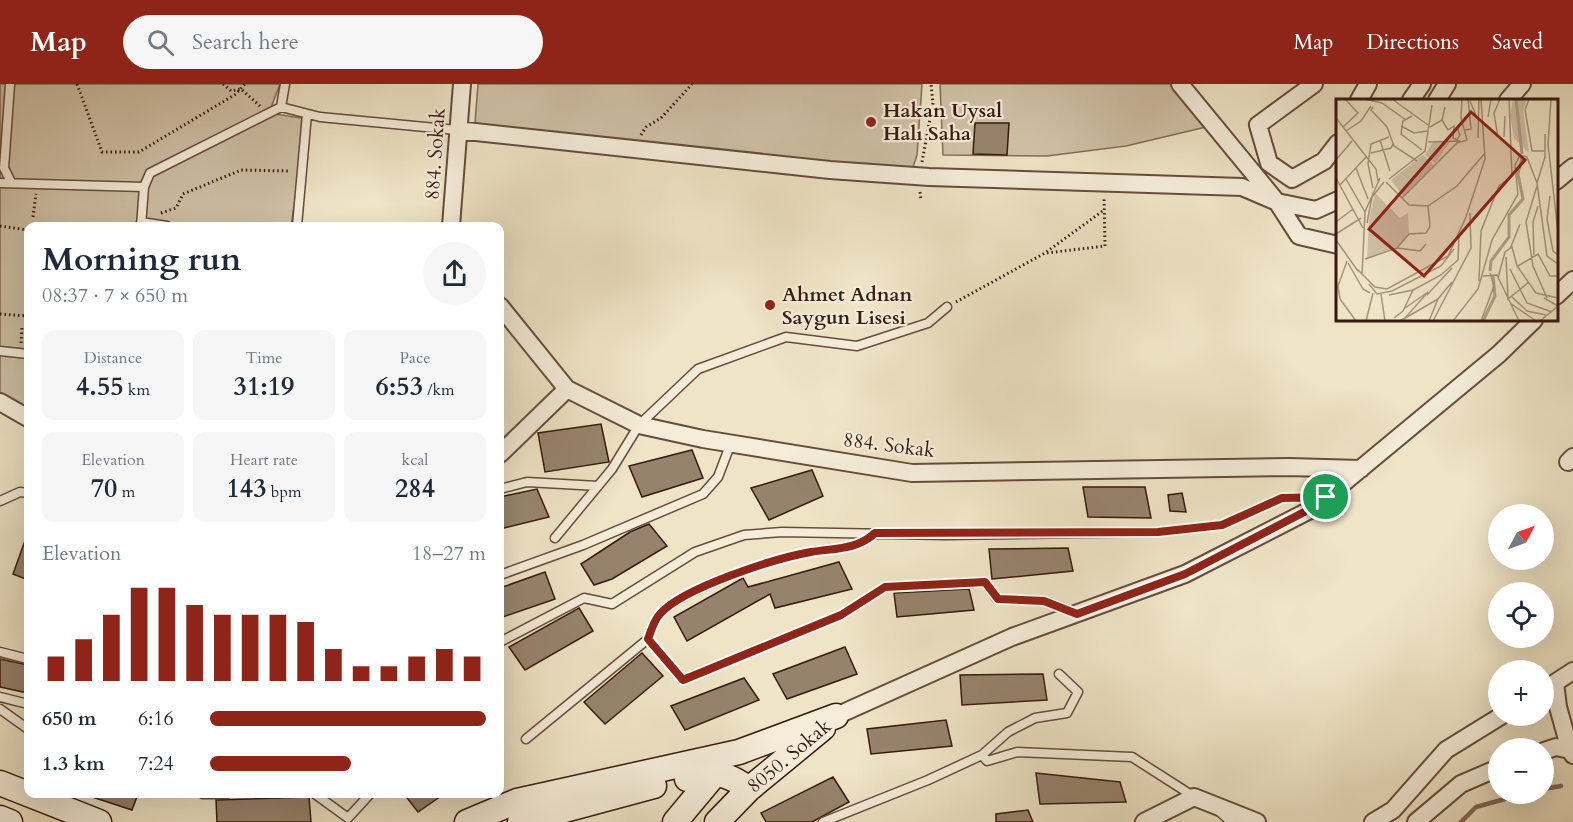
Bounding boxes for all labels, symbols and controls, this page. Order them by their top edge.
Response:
search box [123,15,543,69]
text: Map [30,23,87,61]
icon: search [144,26,177,59]
text: Search here [192,27,299,57]
text: Map [1293,28,1333,57]
text: Directions [1366,28,1459,57]
text: Saved [1492,28,1543,57]
place label: Hakan Uysal Halı Saha [883,97,1002,147]
inset map [1336,99,1558,321]
street label: 884. Sokak [418,107,452,201]
marker: Hakan Uysal Halı Saha [864,115,878,129]
text: Morning run [42,237,242,282]
button: share [423,242,486,305]
place label: Ahmet Adnan Saygun Lisesi [782,281,912,331]
text: 08:37 · 7 × 650 m [42,282,188,309]
marker: Ahmet Adnan Saygun Lisesi [763,298,777,312]
text: Distance [84,347,142,369]
text: Time [245,347,283,369]
text: Pace [400,347,430,369]
text: 4.55 [76,369,124,404]
text: 31:19 [234,369,294,404]
text: 6:53 [375,369,423,404]
text: km [124,379,150,401]
text: /km [423,379,455,401]
street label: 884. Sokak [842,426,937,464]
text: Elevation [81,449,145,471]
text: Heart rate [230,449,298,471]
text: kcal [402,449,428,471]
text: 70 [91,471,117,506]
text: 143 [227,471,267,506]
text: 284 [395,471,435,506]
pin [1300,471,1351,522]
icon: arrive [1309,480,1342,513]
text: m [117,481,135,503]
text: bpm [267,481,301,503]
north arrow [1488,504,1554,570]
map controls [1488,504,1554,804]
text: Elevation [42,540,121,567]
text: 18–27 m [412,540,486,567]
button: locate [1488,582,1554,648]
button: + [1488,660,1554,726]
text: 650 m [42,705,97,732]
text: 6:16 [138,705,174,732]
street label: 8050. Sokak [741,713,837,799]
button: − [1488,738,1554,804]
text: 1.3 km [42,750,105,777]
text: 7:24 [138,750,174,777]

